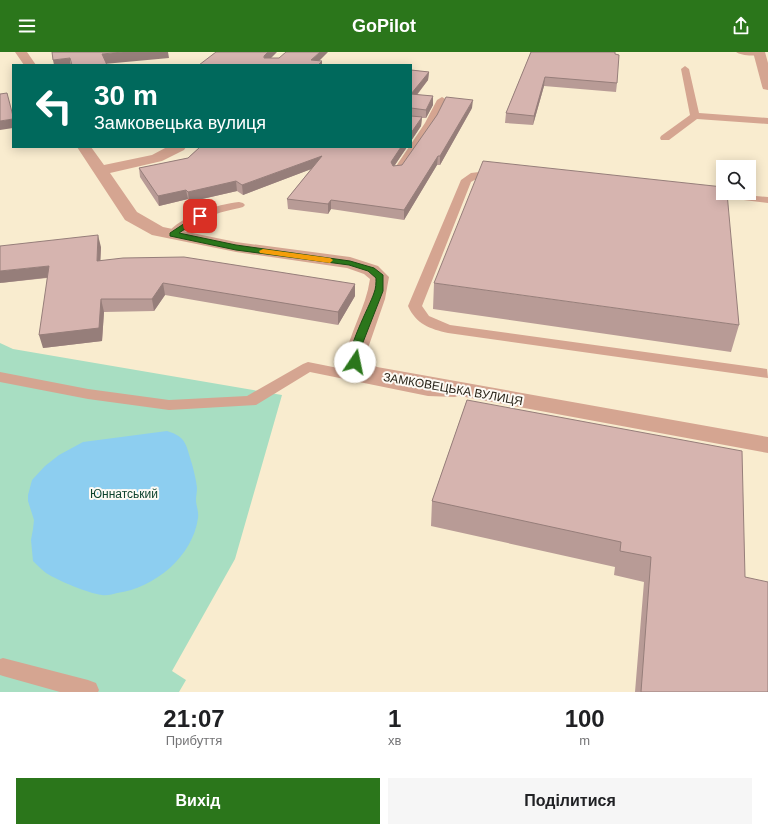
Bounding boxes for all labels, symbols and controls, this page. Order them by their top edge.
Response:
icon: menu [16,15,38,37]
icon: share [730,15,752,37]
text: GoPilot [352,16,416,36]
icon: left [28,80,80,132]
text: 30 m [94,80,158,111]
text: Замковецька вулиця [94,113,266,133]
map controls [716,160,756,200]
button: search [716,160,756,200]
pin [183,199,217,233]
icon: arrive [189,205,211,227]
position arrow [334,341,376,383]
street label: ЗАМКОВЕЦЬКА ВУЛИЦЯ [382,370,524,408]
park label: Юннатський [90,487,158,501]
text: 21:07 [163,705,225,732]
text: 1 [388,705,401,732]
text: 100 [565,705,605,732]
text: Прибуття [166,733,222,748]
text: хв [388,733,401,748]
text: m [579,733,590,748]
button: Вихід [16,778,380,824]
button: Поділитися [388,778,752,824]

